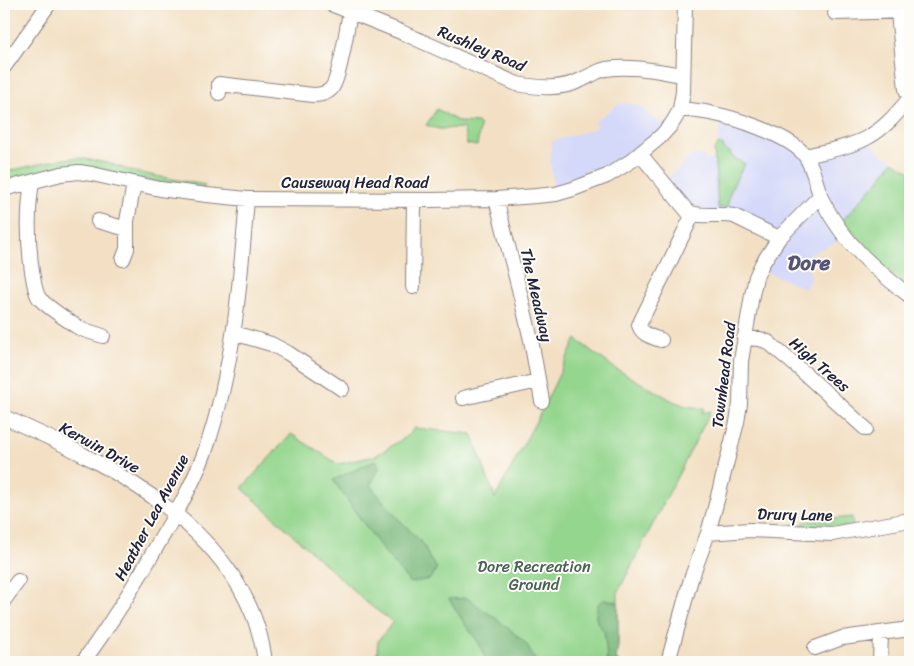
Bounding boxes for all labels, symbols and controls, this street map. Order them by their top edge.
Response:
street label: Rushley Road [433,17,532,81]
street label: Causeway Head Road [281,168,430,197]
district label: Dore [788,244,831,282]
street label: The Meadway [512,245,562,346]
street label: Townhead Road [703,319,745,430]
street label: High Trees [782,329,857,400]
street label: Kerwin Drive [54,413,146,482]
street label: Heather Lea Avenue [106,448,197,586]
street label: Drury Lane [757,499,833,530]
park label: Dore Recreation Ground [477,552,591,599]

